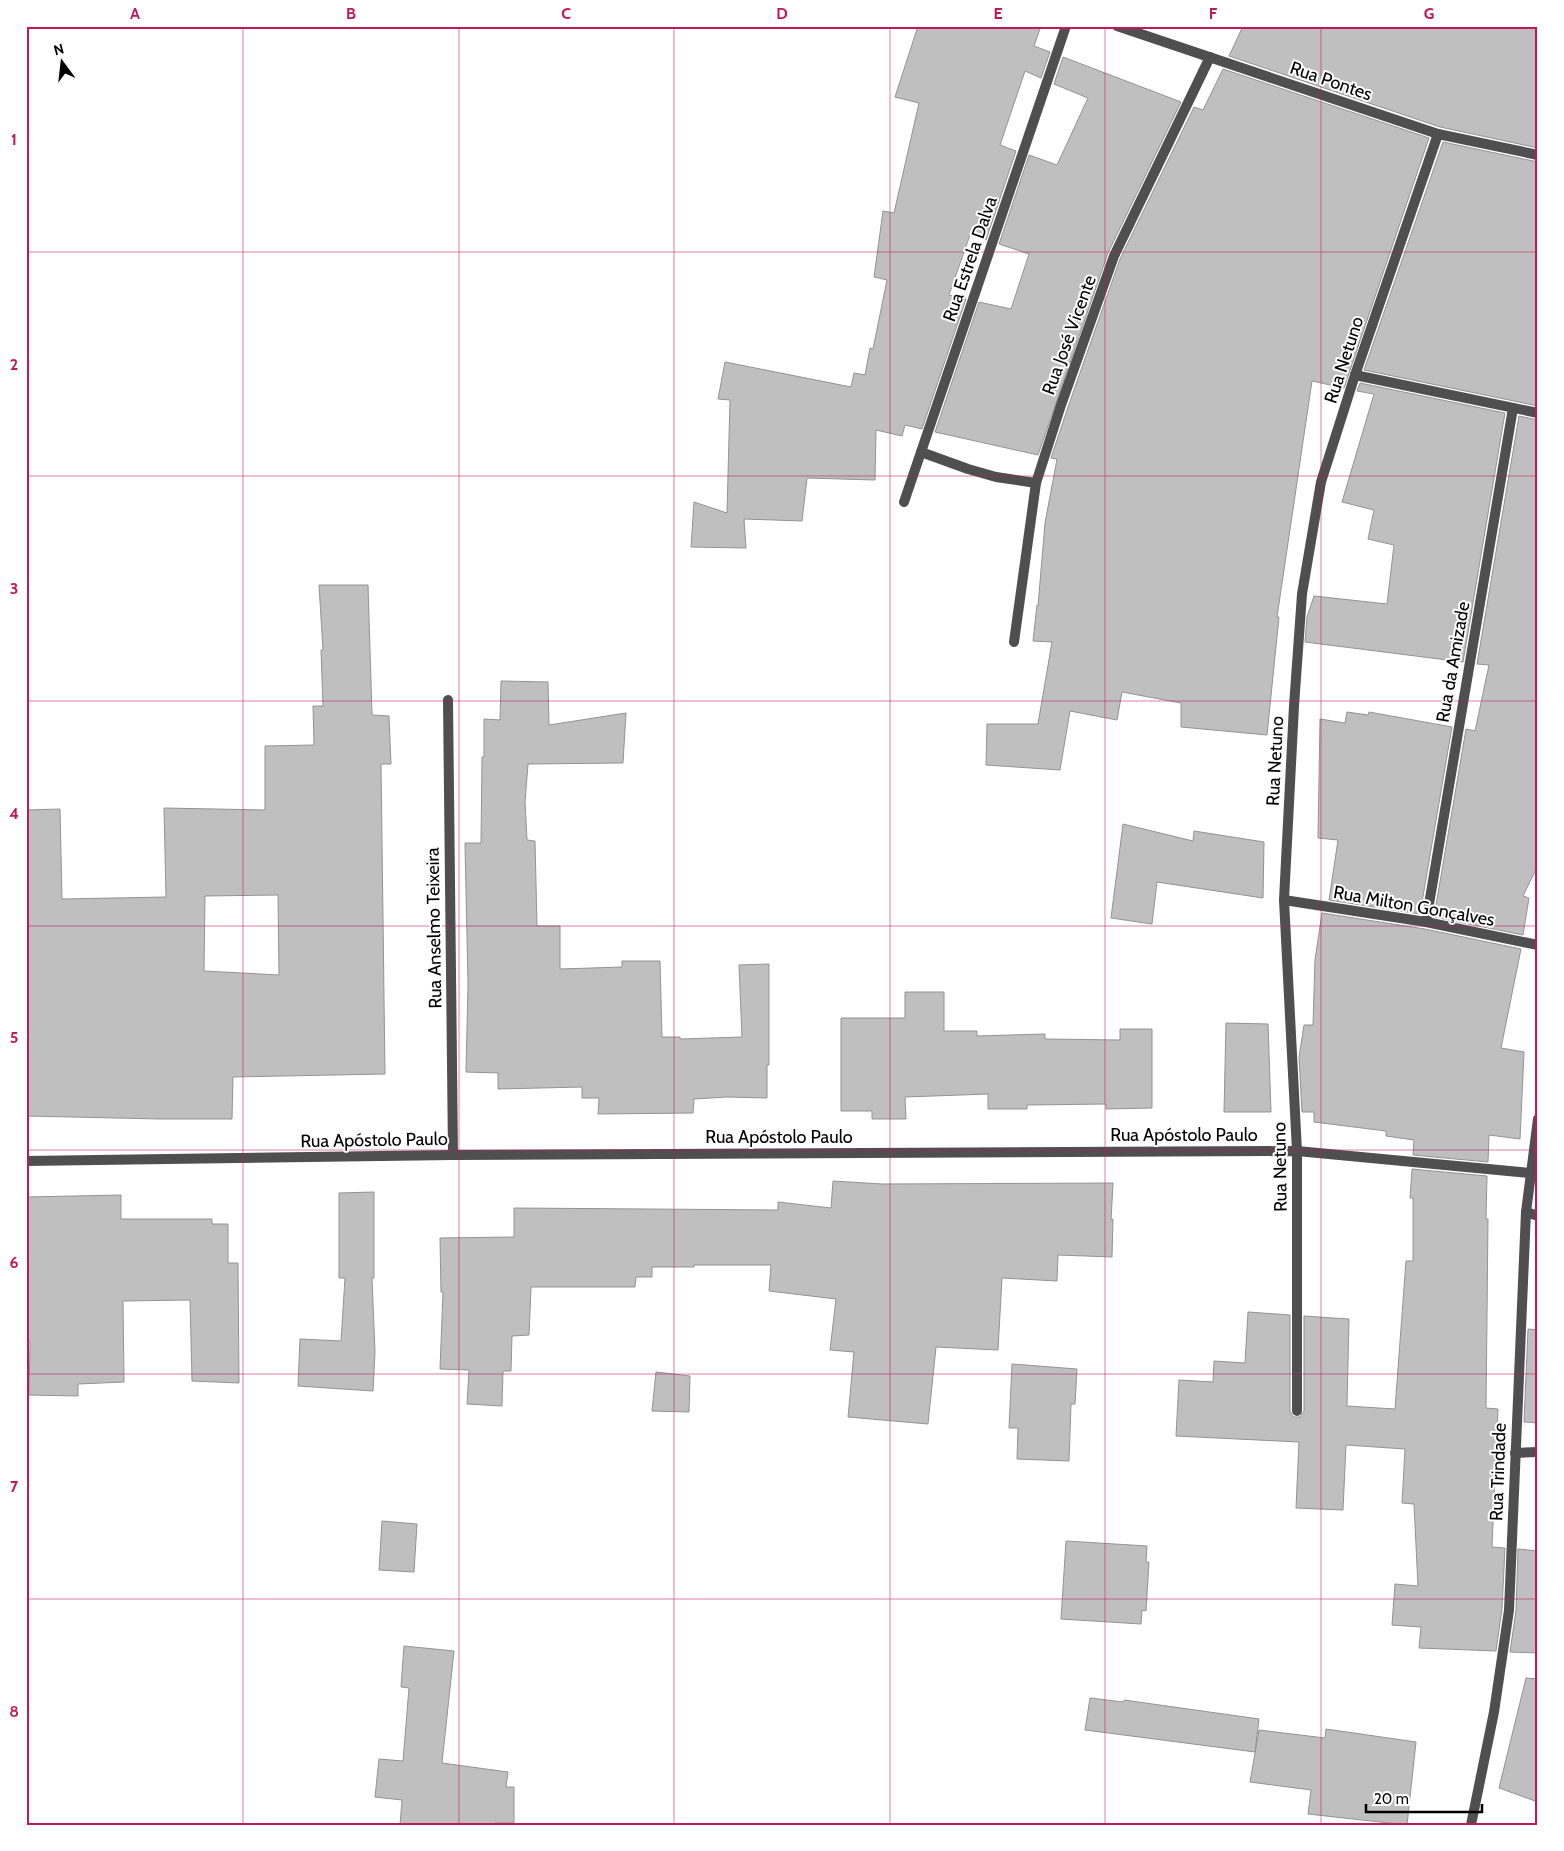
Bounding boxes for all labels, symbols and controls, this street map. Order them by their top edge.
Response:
text: A [130,4,140,23]
text: B [346,4,356,23]
text: C [561,4,571,23]
text: D [776,4,788,23]
text: E [993,4,1003,23]
text: F [1209,4,1218,23]
text: G [1424,4,1434,23]
north arrow [38,38,88,88]
text: N [52,39,66,59]
street label: Rua Pontes [1287,57,1375,105]
text: 1 [11,130,17,149]
street label: Rua Estrela Dalva [938,193,1002,324]
street label: Rua José Vicente [1037,272,1101,398]
street label: Rua Netuno [1320,314,1368,406]
text: 2 [10,355,18,374]
text: 3 [10,579,18,598]
street label: Rua da Amizade [1432,600,1474,724]
street label: Rua Netuno [1262,715,1288,806]
text: 4 [9,804,19,823]
street label: Rua Anselmo Teixeira [422,847,446,1009]
street label: Rua Milton Gonçalves [1332,881,1496,931]
text: 5 [10,1028,18,1047]
street label: Rua Netuno [1268,1122,1292,1212]
street label: Rua Apóstolo Paulo [1110,1124,1258,1146]
street label: Rua Apóstolo Paulo [705,1126,853,1148]
street label: Rua Apóstolo Paulo [300,1128,448,1152]
text: 6 [10,1253,19,1272]
street label: Rua Trindade [1485,1423,1511,1521]
text: 7 [10,1477,19,1496]
text: 8 [9,1702,19,1721]
scale bar [1366,1781,1483,1813]
text: 20 m [1374,1790,1409,1808]

